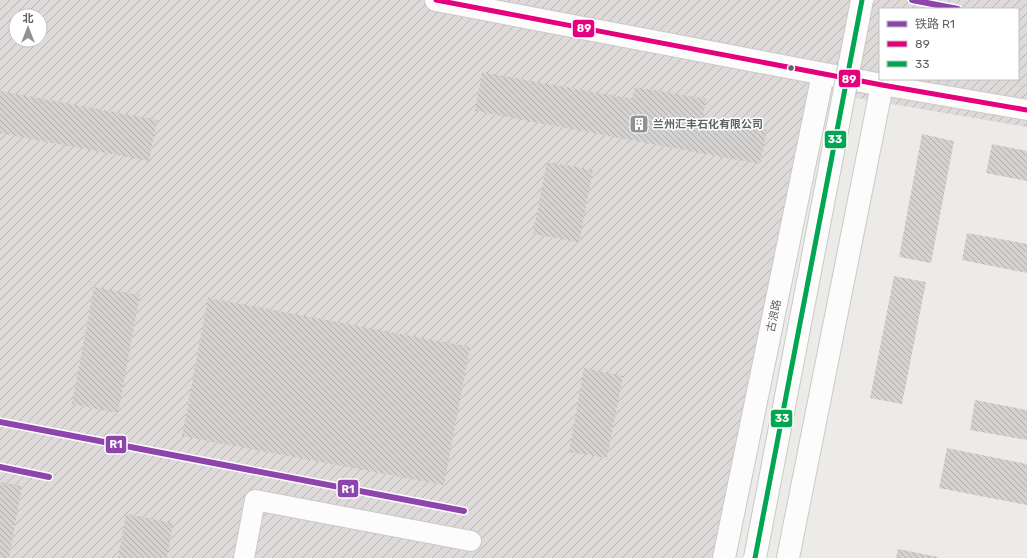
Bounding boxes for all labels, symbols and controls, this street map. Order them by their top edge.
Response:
north arrow [8,8,48,48]
legend [879,8,1019,80]
text: 北 [23,12,34,25]
text: 铁路 R1 [915,17,955,31]
line badge: 89 [572,19,595,38]
text: 89 [577,22,591,35]
text: 89 [915,37,930,51]
text: 33 [915,57,929,71]
unlabelled marker [786,63,796,73]
line badge: 89 [838,69,861,88]
text: 89 [842,73,856,86]
building icon: 兰州汇丰石化有限公司 [628,113,650,135]
place label: 兰州汇丰石化有限公司 [653,118,763,131]
line badge: 33 [824,130,847,149]
text: 33 [828,133,842,146]
street label: 古浪路 [764,299,784,333]
line badge: 33 [770,409,793,428]
text: 33 [775,412,789,425]
line badge: R1 [105,435,127,454]
text: R1 [109,438,123,451]
line badge: R1 [337,479,359,498]
text: R1 [341,483,355,496]

